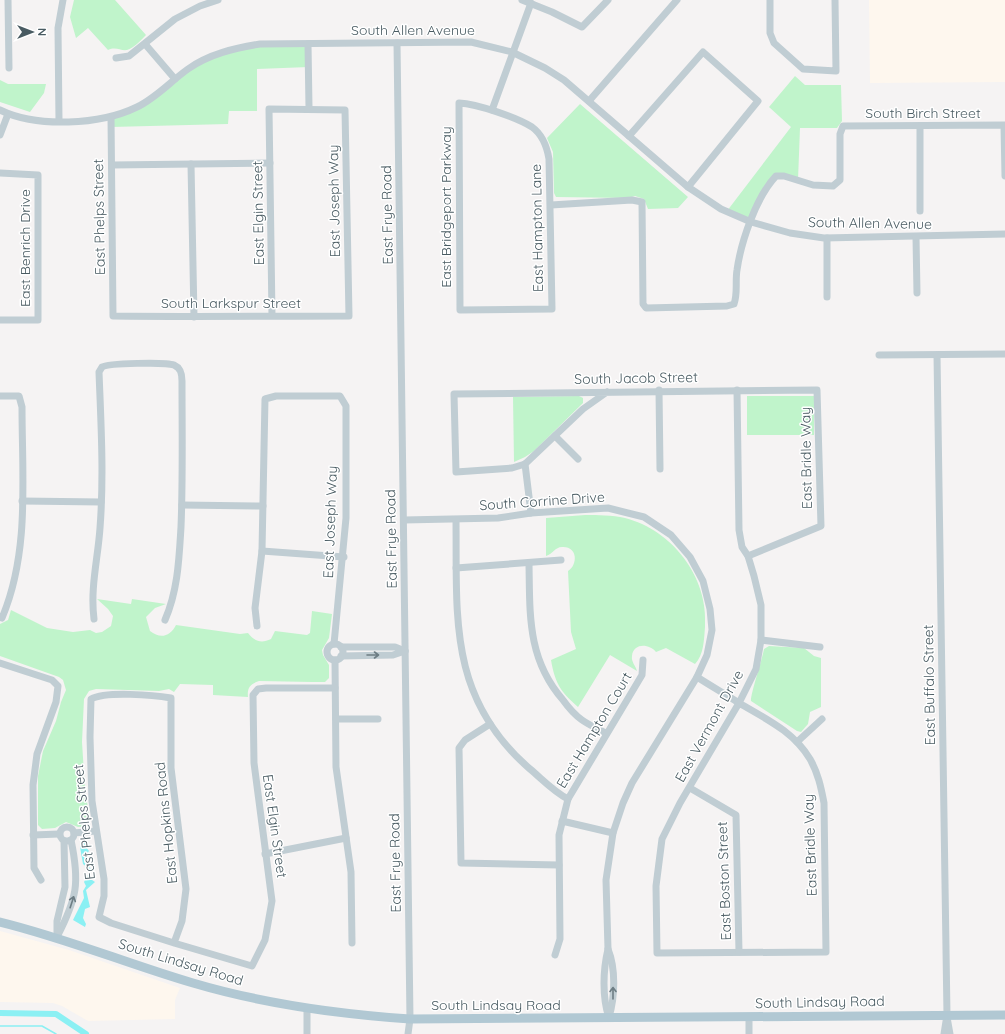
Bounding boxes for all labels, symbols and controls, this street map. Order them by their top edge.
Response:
north arrow [12,12,52,52]
street label: South Allen Avenue [351,21,475,39]
text: N [35,28,49,36]
street label: South Birch Street [865,104,981,122]
street label: East Bridgeport Parkway [437,126,455,288]
street label: East Joseph Way [324,145,344,257]
street label: East Phelps Street [89,159,109,275]
street label: East Elgin Street [248,160,268,265]
street label: East Hampton Lane [527,164,547,292]
street label: East Frye Road [377,165,397,265]
street label: East Benrich Drive [16,189,34,307]
street label: South Allen Avenue [808,213,932,233]
street label: South Larkspur Street [161,294,301,312]
street label: South Jacob Street [574,368,698,388]
street label: East Bridle Way [796,407,816,509]
street label: East Joseph Way [319,465,341,579]
street label: South Corrine Drive [479,488,605,514]
street label: East Frye Road [381,489,401,589]
street label: East Buffalo Street [919,624,939,746]
one-way arrow [366,651,379,659]
street label: East Vermont Drive [671,667,747,785]
street label: East Hampton Court [552,669,636,791]
street label: East Hopkins Road [151,761,181,885]
street label: East Phelps Street [69,763,99,881]
street label: East Elgin Street [259,773,291,879]
street label: East Bridle Way [799,794,821,896]
street label: East Frye Road [385,813,405,913]
street label: East Boston Street [713,821,735,941]
one-way arrow [69,895,76,908]
street label: South Lindsay Road [116,934,246,990]
one-way arrow [609,987,617,1000]
street label: South Lindsay Road [755,992,885,1012]
street label: South Lindsay Road [431,996,561,1014]

